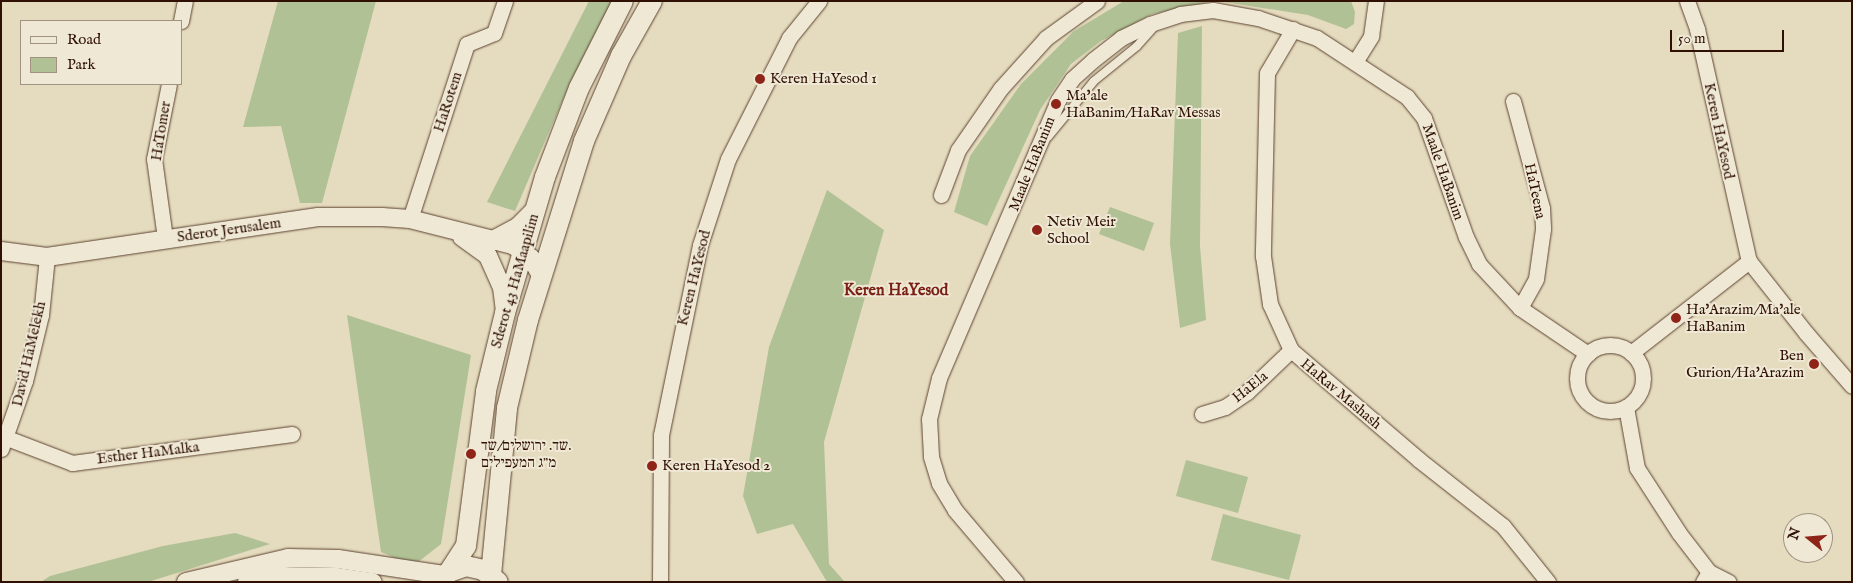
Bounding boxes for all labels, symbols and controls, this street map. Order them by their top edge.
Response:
legend [20,20,182,85]
scale bar [1673,20,1787,52]
text: 50 m [1678,29,1706,48]
text: Road [67,30,101,49]
text: Park [67,55,96,74]
street label: HaRotem [430,70,466,134]
place label: Keren HaYesod 1 [770,70,877,88]
marker: Keren HaYesod 1 [754,73,766,85]
street label: Keren HaYesod [1700,81,1738,181]
place label: Ma'ale HaBanim/HaRav Messas [1066,86,1221,121]
marker: Ma'ale HaBanim/HaRav Messas [1050,98,1062,110]
street label: HaTomer [147,100,175,162]
street label: Maale HaBanim [1005,114,1059,214]
street label: Maale HaBanim [1418,121,1468,223]
street label: HaTeena [1520,161,1550,221]
street label: Sderot 43 HaMaapilim [487,212,543,350]
place label: Netiv Meir School [1047,212,1116,247]
street label: Sderot Jerusalem [176,214,282,246]
marker: Netiv Meir School [1031,224,1043,236]
street label: Keren HaYesod [673,228,715,328]
district label: Keren HaYesod [844,281,948,301]
street label: David HaMelekh [8,300,50,408]
place label: Ha'Arazim/Ma'ale HaBanim [1686,300,1801,335]
marker: Ha'Arazim/Ma'ale HaBanim [1670,312,1682,324]
place label: Ben Gurion/Ha'Arazim [1686,346,1804,381]
street label: HaRav Mashash [1297,355,1385,433]
marker: Ben Gurion/Ha'Arazim [1808,358,1820,370]
street label: HaEla [1229,367,1271,407]
place label: שד. ירושלים/שד. מ״ג המעפילים [481,436,571,471]
street label: Esther HaMalka [96,438,200,468]
marker: שד. ירושלים/שד. מ״ג המעפילים [465,448,477,460]
place label: Keren HaYesod 2 [662,457,770,475]
marker: Keren HaYesod 2 [646,460,658,472]
north arrow [1783,513,1833,563]
text: N [1784,525,1805,542]

